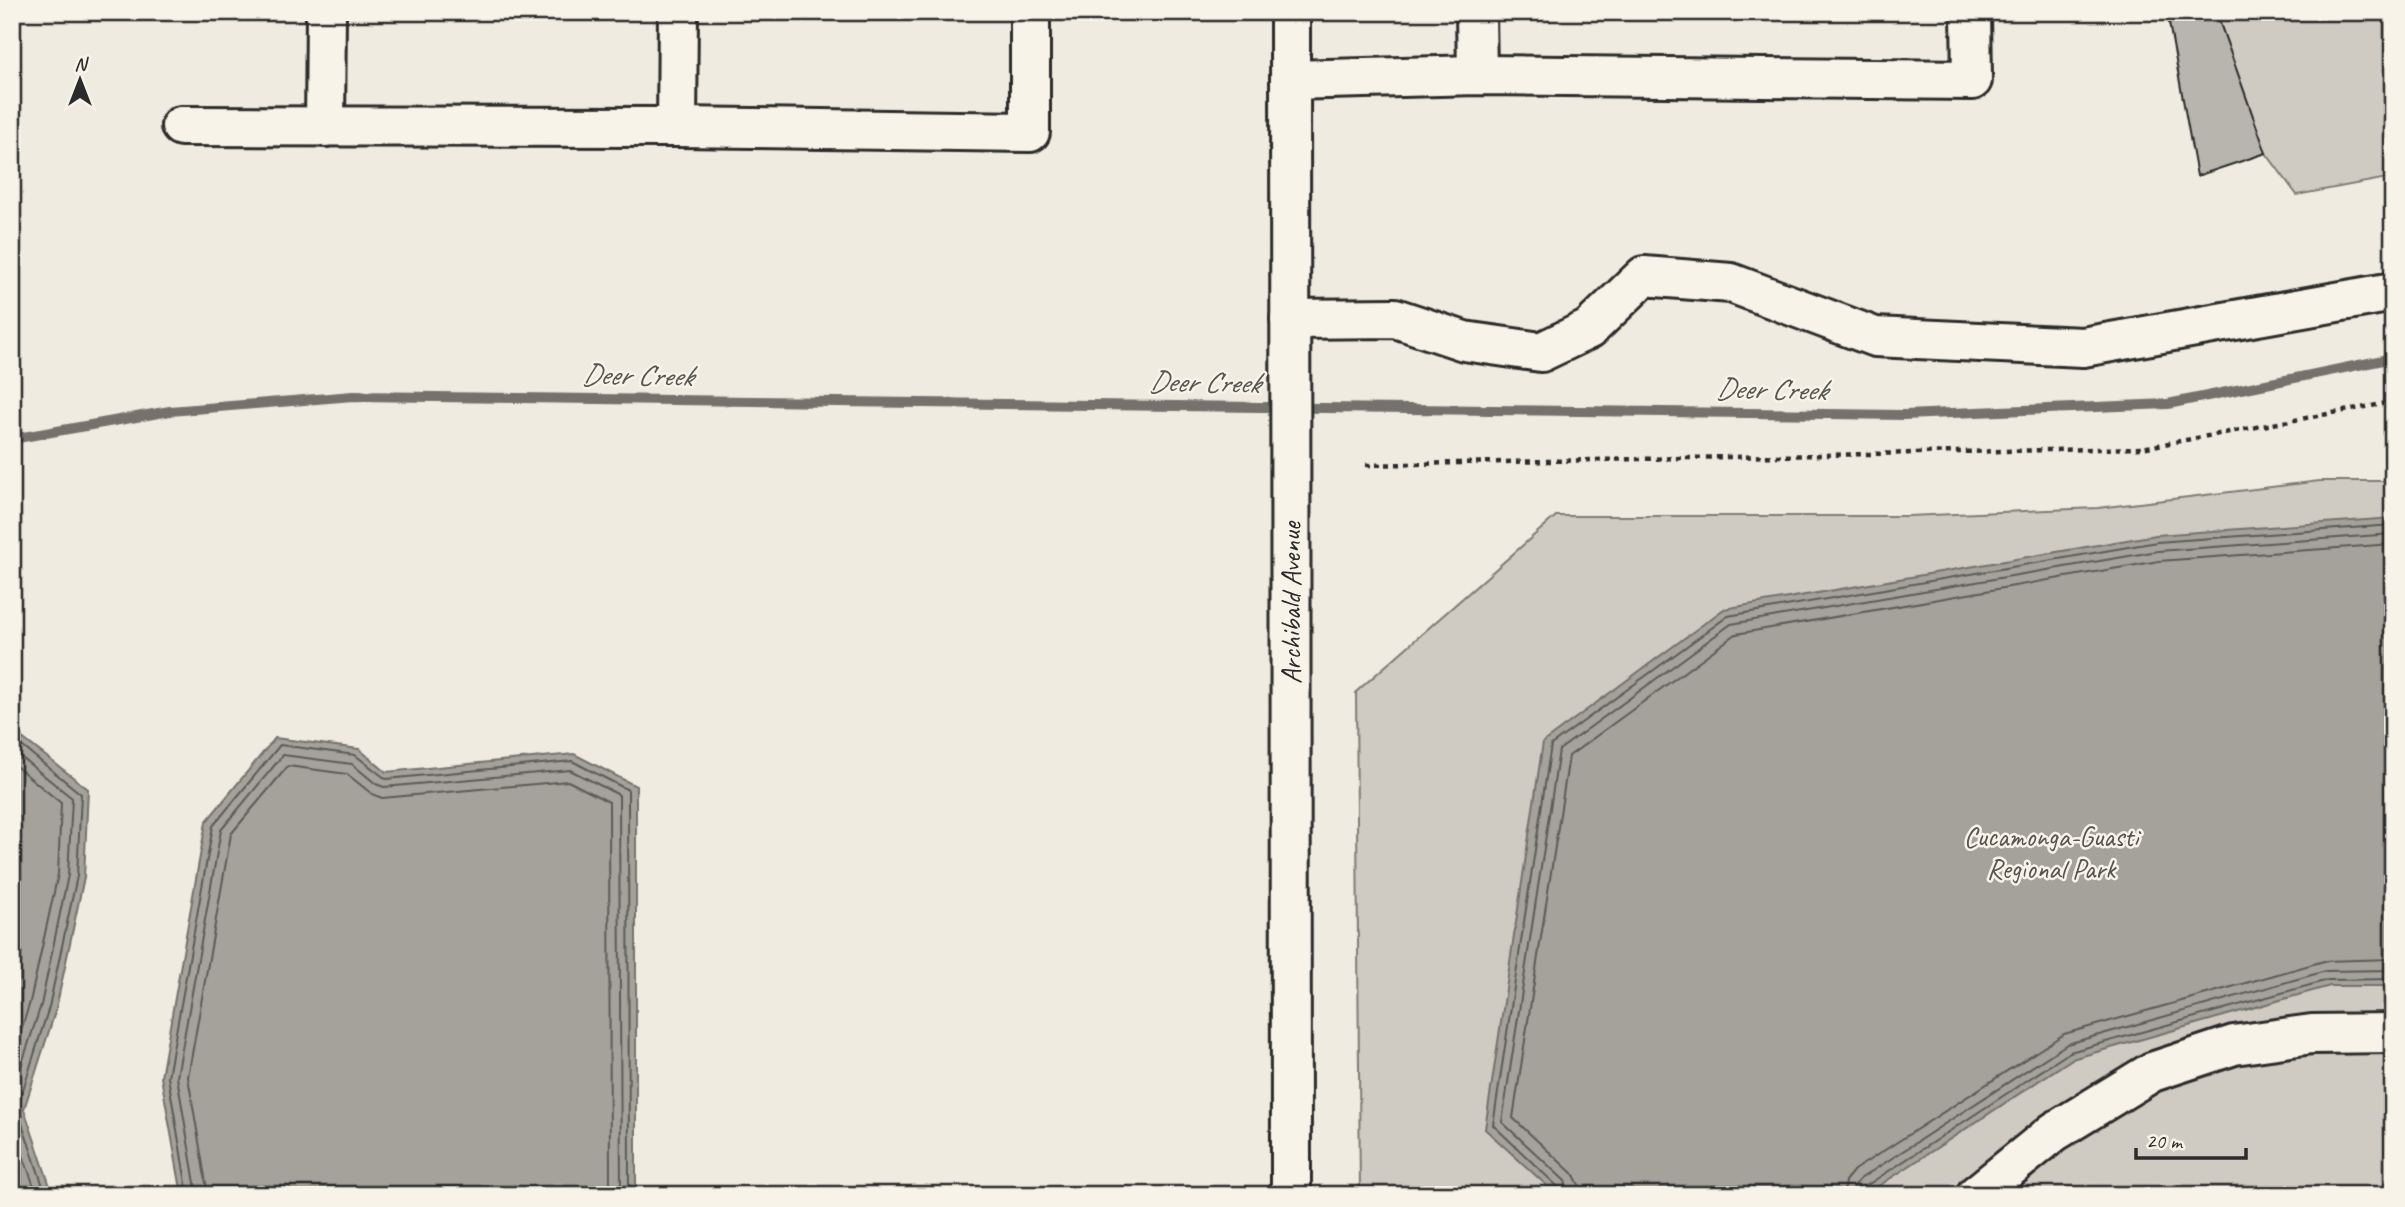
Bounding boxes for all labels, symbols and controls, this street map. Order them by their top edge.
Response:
north arrow [46,46,116,116]
text: N [74,52,89,76]
water label: Deer Creek [581,355,699,395]
water label: Deer Creek [1148,362,1266,402]
water label: Deer Creek [1715,369,1833,409]
street label: Archibald Avenue [1273,520,1308,684]
park label: Cucamonga-Guasti Regional Park [1964,819,2142,886]
scale bar [2136,1116,2246,1160]
text: 20 m [2146,1128,2184,1154]

